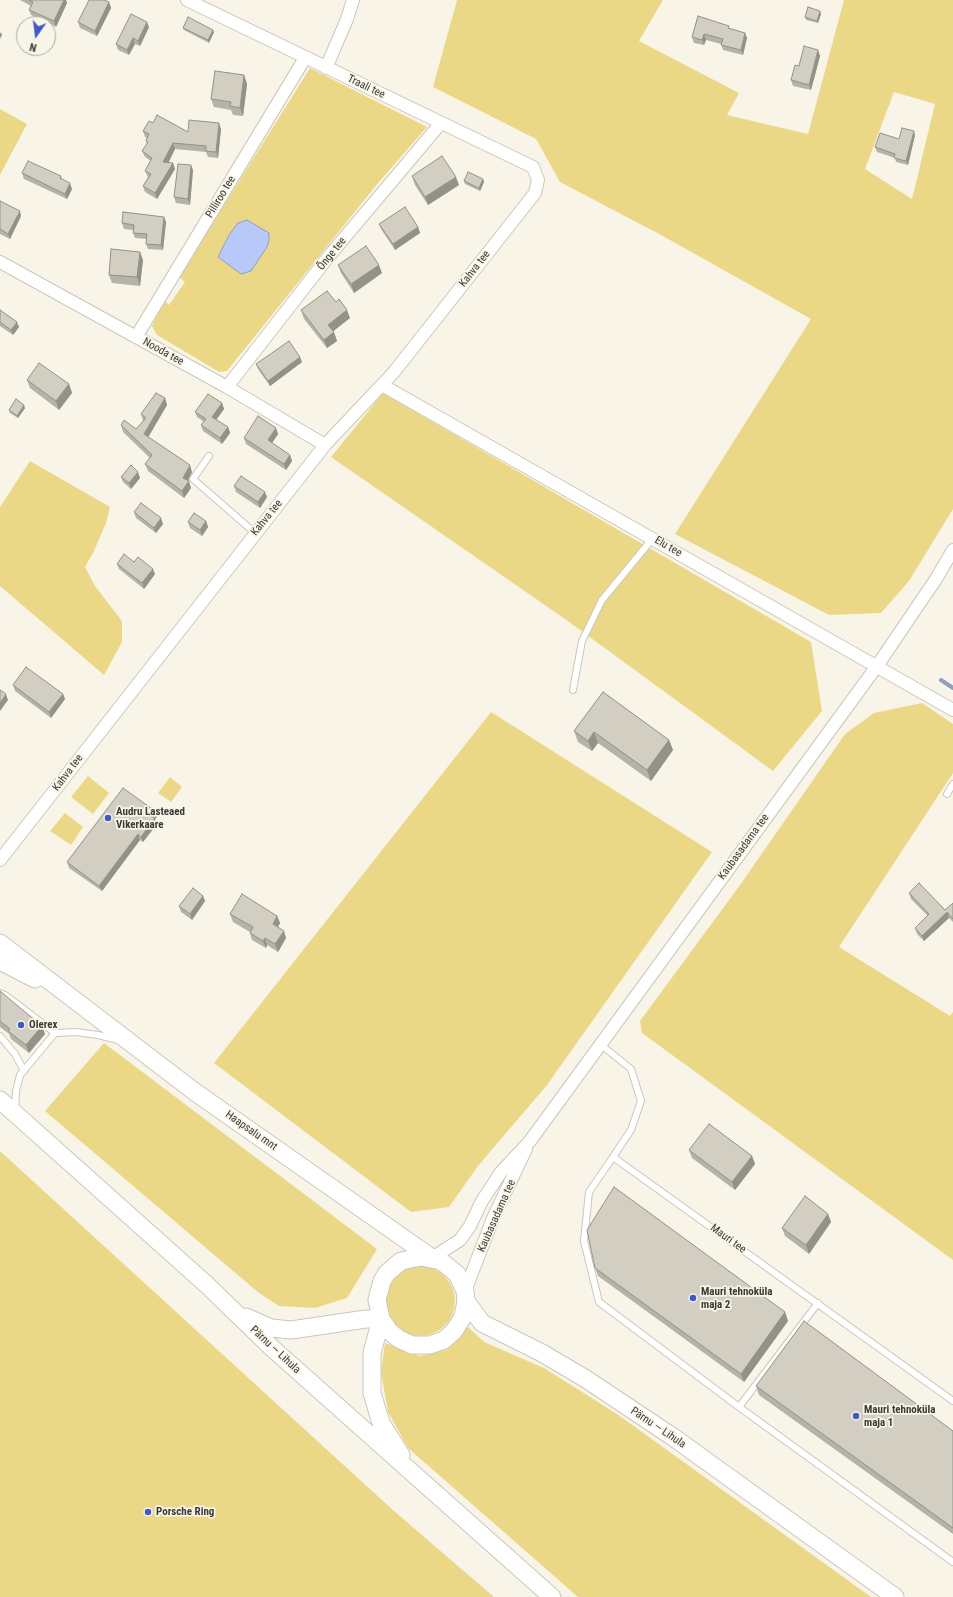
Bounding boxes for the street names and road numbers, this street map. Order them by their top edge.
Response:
street label: Traali tee [345,72,387,102]
street label: Pilliroo tee [203,174,239,220]
street label: Õnge tee [315,235,349,273]
street label: Kahva tee [457,248,493,290]
street label: Nooda tee [140,335,186,369]
street label: Kahva tee [248,497,286,539]
street label: Elu tee [652,534,684,560]
street label: Kahva tee [50,752,86,794]
street label: Kaubasadama tee [716,812,772,882]
street label: Haapsalu mnt [223,1108,279,1154]
street label: Kaubasadama tee [475,1178,519,1254]
street label: Mauri tee [708,1222,748,1256]
street label: Pärnu — Lihula [247,1323,303,1377]
street label: Pärnu — Lihula [628,1405,688,1451]

